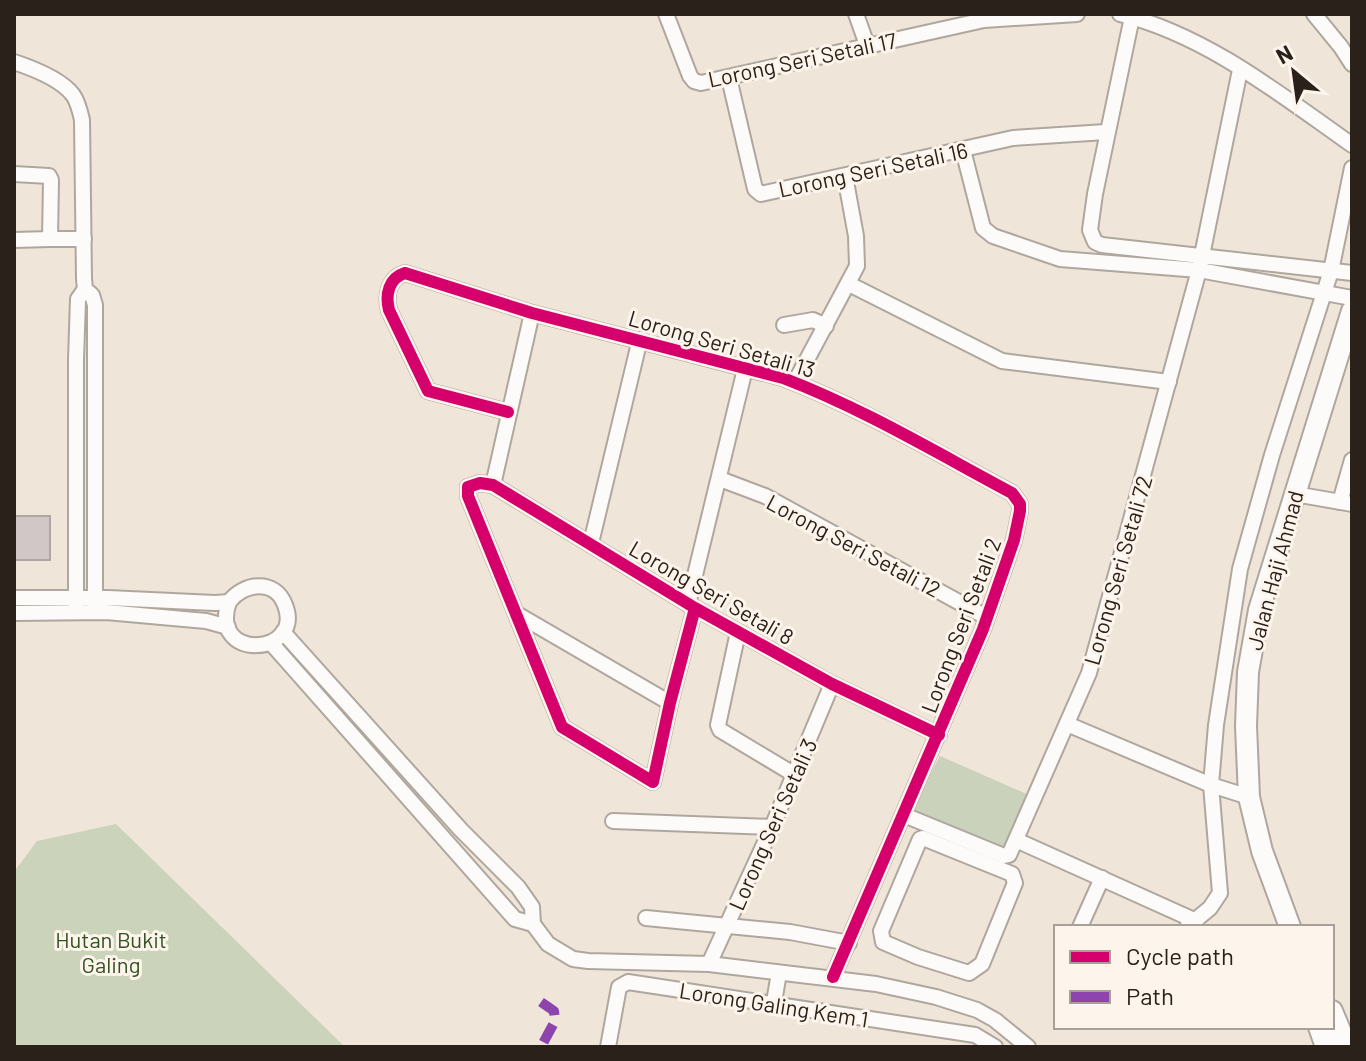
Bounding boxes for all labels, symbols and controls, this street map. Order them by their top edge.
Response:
street label: Lorong Seri Setali 17 [705,26,899,92]
north arrow [1254,32,1334,112]
text: N [1271,39,1297,69]
street label: Lorong Seri Setali 16 [776,136,970,202]
street label: Lorong Seri Setali 13 [626,304,818,382]
street label: Lorong Seri Setali 72 [1077,472,1157,668]
street label: Jalan Haji Ahmad [1240,487,1308,653]
street label: Lorong Seri Setali 12 [763,488,945,602]
street label: Lorong Seri Setali 8 [625,534,799,650]
street label: Lorong Seri Setali 2 [915,534,1005,716]
street label: Lorong Seri Setali 3 [722,734,822,914]
legend [1054,925,1334,1029]
park label: Hutan Bukit Galing [55,926,167,977]
text: Cycle path [1126,941,1234,970]
street label: Lorong Galing Kem 1 [678,976,870,1032]
text: Path [1126,981,1174,1010]

